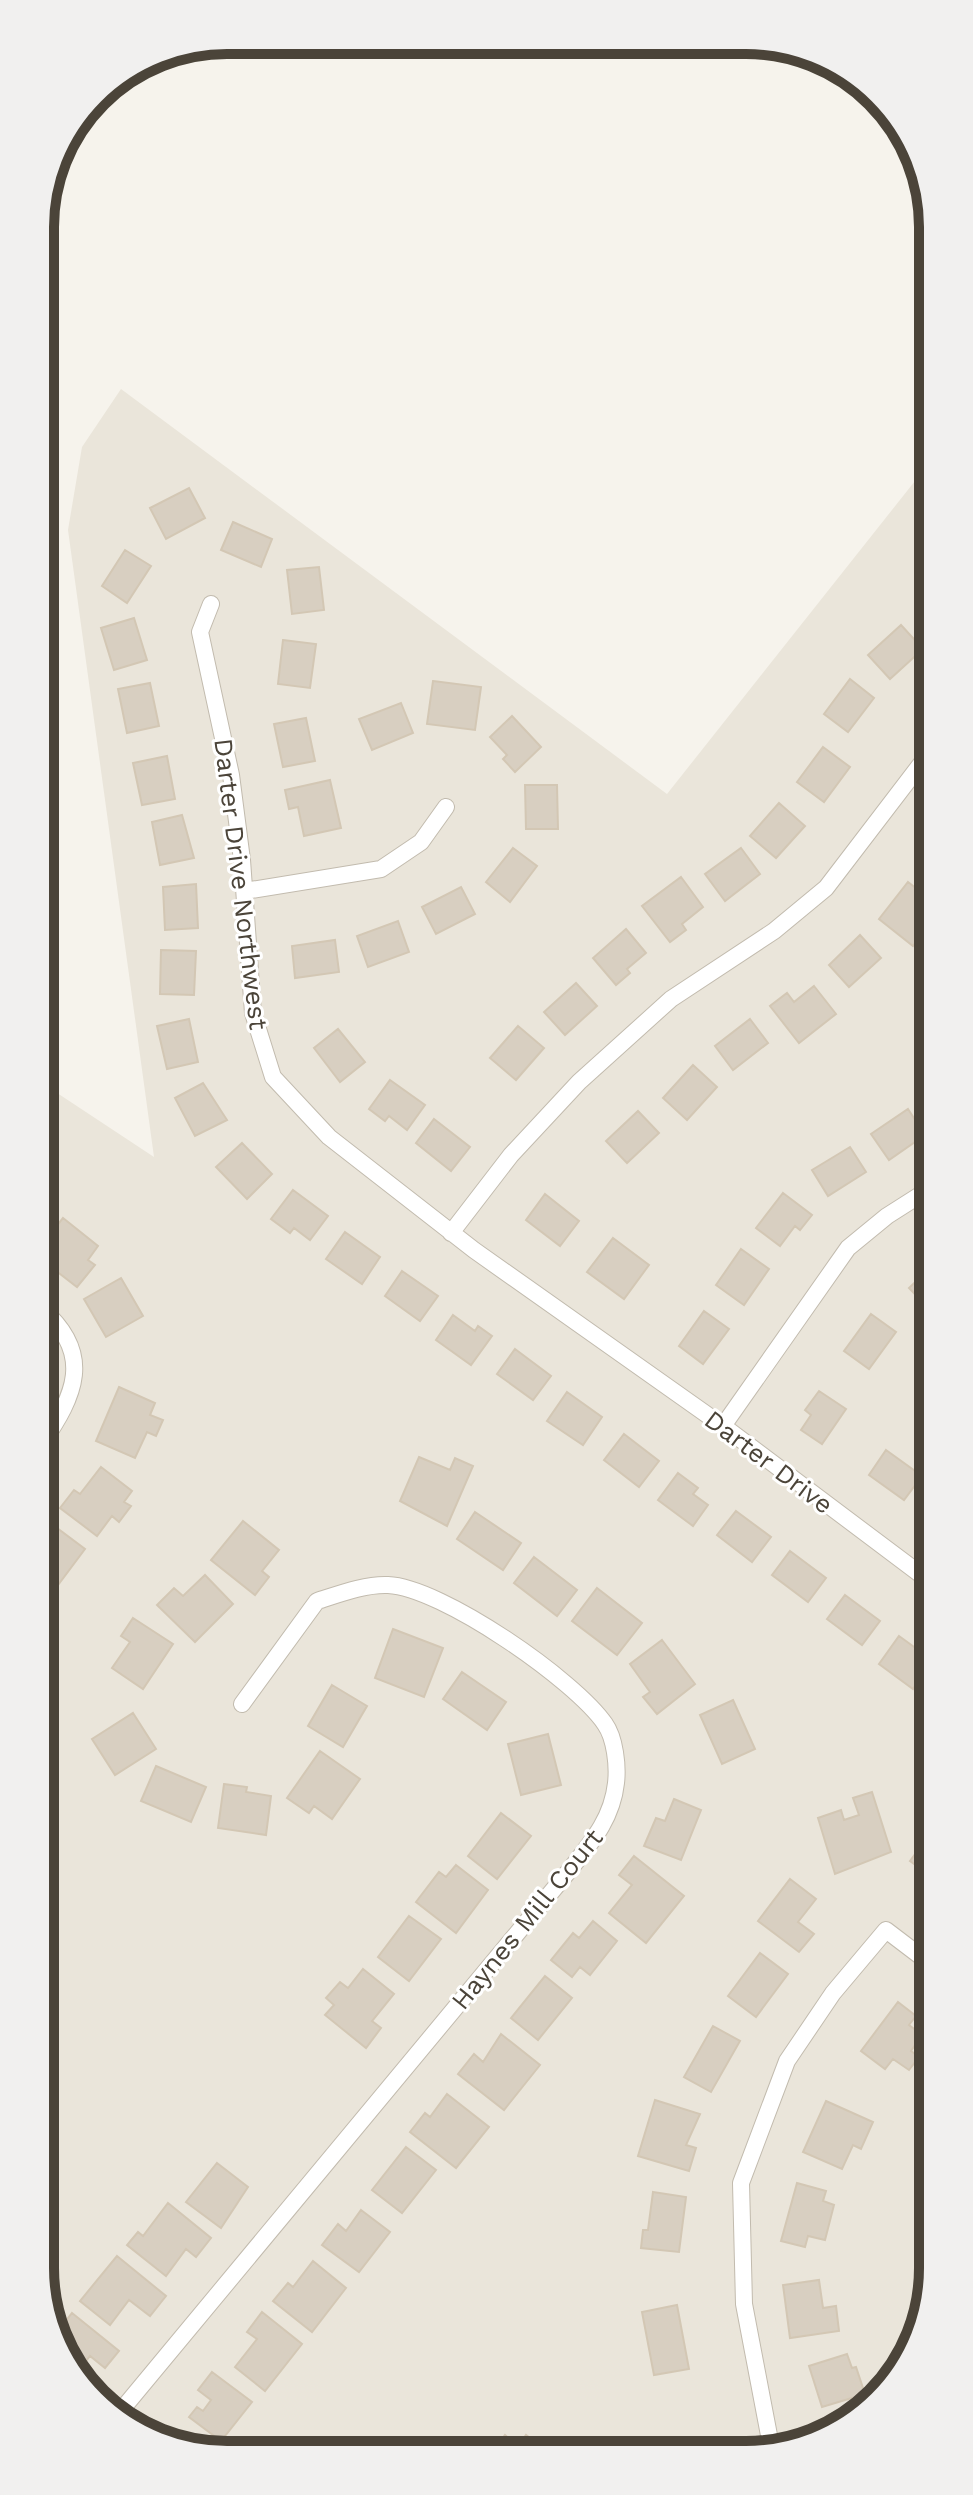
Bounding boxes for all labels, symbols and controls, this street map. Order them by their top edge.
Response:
street label: Darter Drive Northwest [208,736,274,1032]
street label: Darter Drive [699,1404,839,1520]
street label: Haynes Mill Court [445,1823,609,2015]

